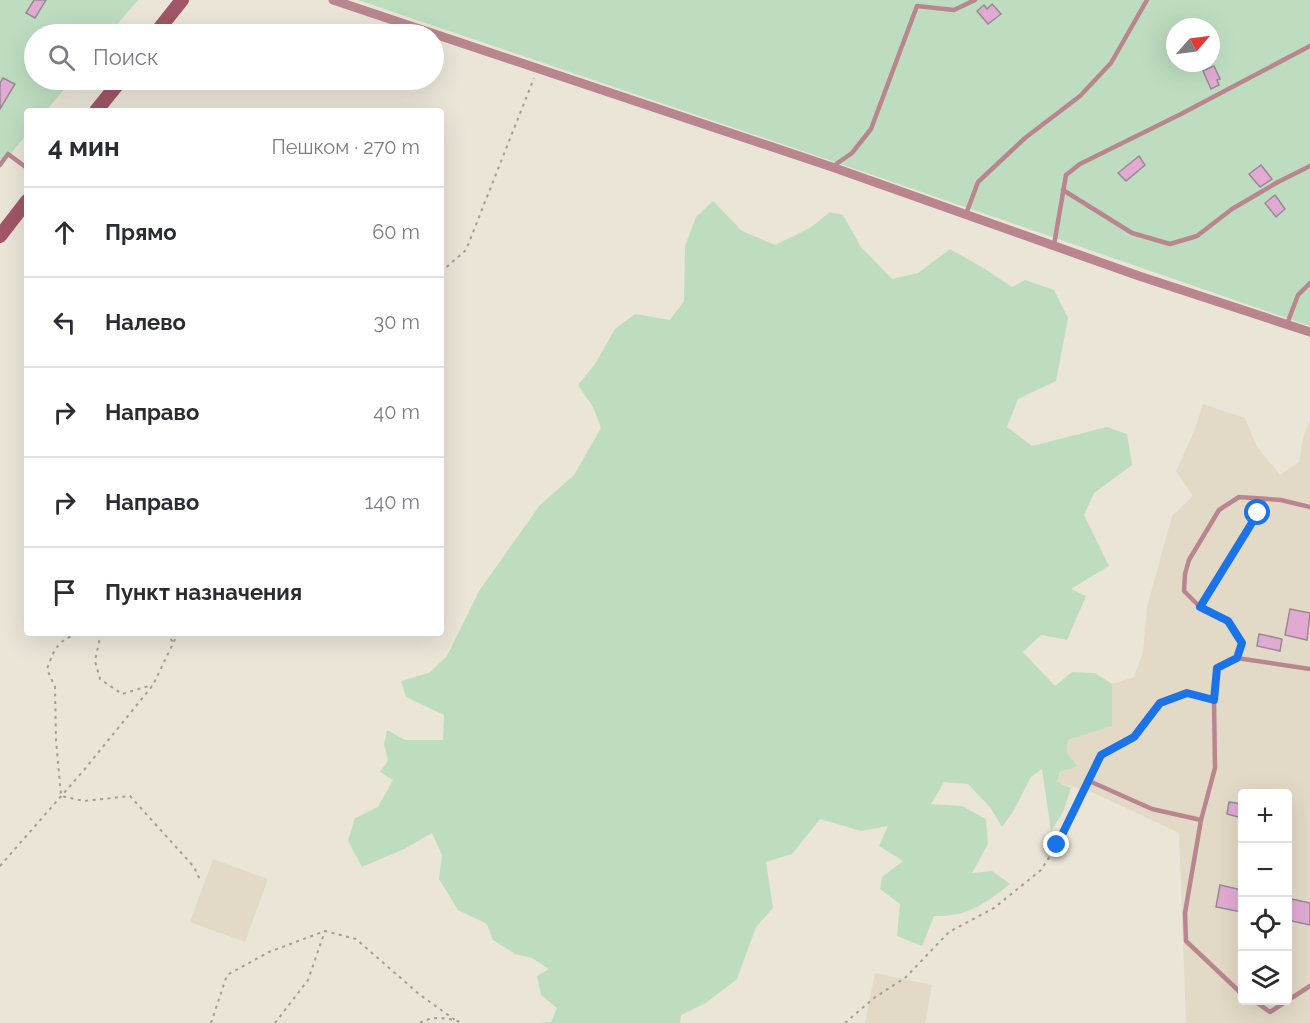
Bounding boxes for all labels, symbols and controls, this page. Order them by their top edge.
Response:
north arrow [1166,18,1220,72]
search box [24,24,444,90]
icon: search [45,41,78,74]
text: Поиск [93,44,158,70]
text: 4 мин [48,132,120,162]
text: Пешком · 270 m [272,135,420,159]
icon: ahead [48,216,81,249]
text: Прямо [105,219,177,245]
text: 60 m [372,220,420,244]
icon: left [48,306,81,339]
text: Налево [105,309,186,335]
text: 30 m [374,310,420,334]
icon: right [48,396,81,429]
text: Направо [105,399,199,425]
text: 40 m [373,400,420,424]
icon: right [48,486,81,519]
text: Направо [105,489,199,515]
text: 140 m [365,490,420,514]
route start [1244,499,1270,525]
icon: arrive [48,576,81,609]
text: Пункт назначения [105,579,302,605]
map controls [1238,789,1292,1005]
button: + [1238,789,1292,843]
route end [1043,831,1069,857]
button: − [1238,843,1292,897]
button: locate [1238,897,1292,951]
button: layers [1238,951,1292,1005]

